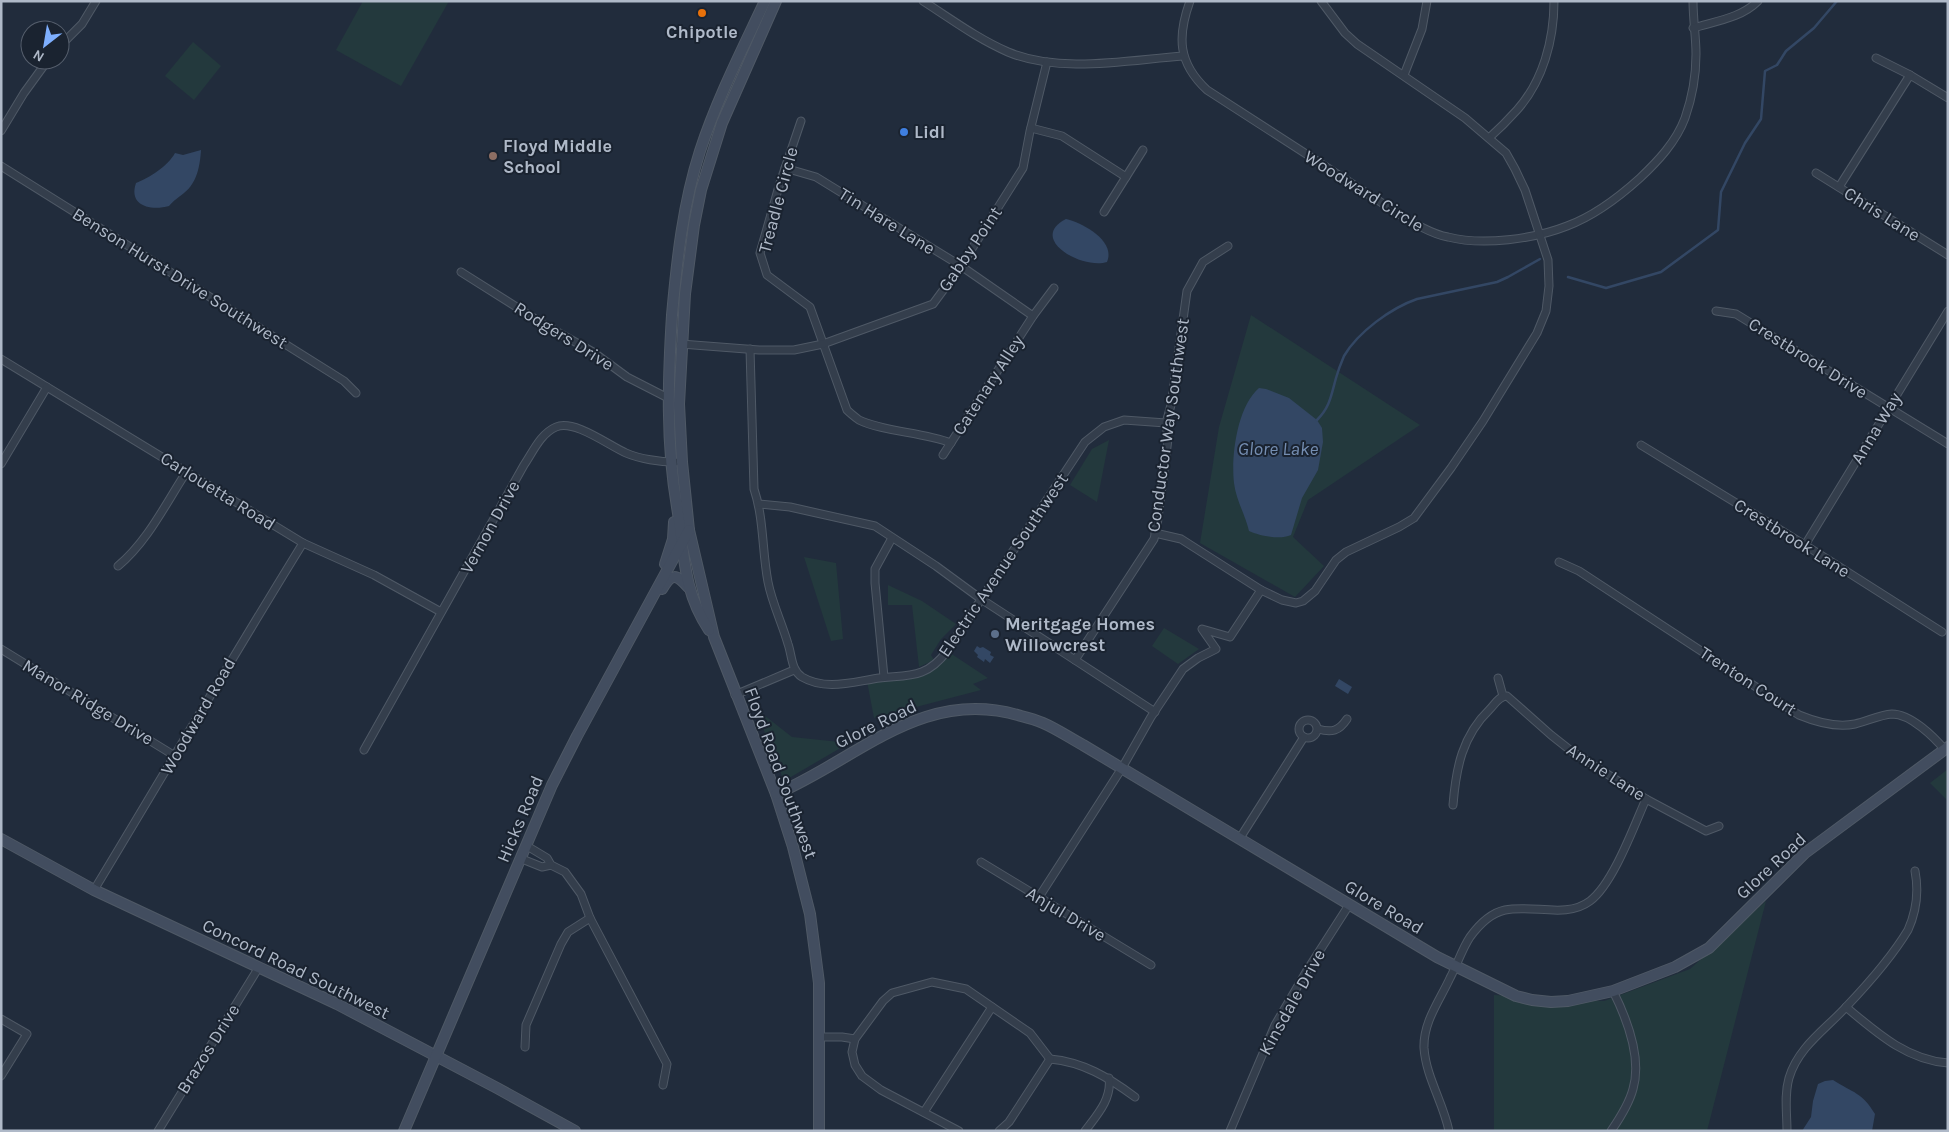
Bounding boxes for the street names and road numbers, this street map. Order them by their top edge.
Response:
street label: Treadle Circle [753,144,803,256]
street label: Woodward Circle [1300,145,1428,237]
street label: Chris Lane [1840,182,1924,246]
street label: Tin Hare Lane [835,183,939,259]
street label: Benson Hurst Drive Southwest [68,202,292,354]
street label: Gabby Point [933,202,1007,296]
street label: Rodgers Drive [510,297,618,375]
street label: Crestbrook Drive [1744,313,1872,403]
street label: Conductor Way Southwest [1142,316,1194,533]
street label: Catenary Alley [947,330,1029,439]
street label: Anna Way [1846,387,1906,468]
street label: Carlouetta Road [156,447,280,535]
street label: Electric Avenue Southwest [933,469,1073,661]
street label: Vernon Drive [455,477,525,577]
street label: Crestbrook Lane [1730,494,1854,582]
street label: Trenton Court [1695,642,1801,721]
street label: Woodward Road [156,653,240,779]
street label: Manor Ridge Drive [18,654,158,750]
street label: Floyd Road Southwest [740,684,822,862]
street label: Glore Road [832,695,920,753]
street label: Annie Lane [1563,738,1649,806]
street label: Hicks Road [492,772,548,866]
street label: Glore Road [1731,828,1811,904]
street label: Glore Road [1341,875,1427,939]
street label: Anjul Drive [1022,882,1110,946]
street label: Concord Road Southwest [199,914,394,1024]
street label: Kinsdale Drive [1254,945,1330,1059]
street label: Brazos Drive [172,1000,244,1098]

